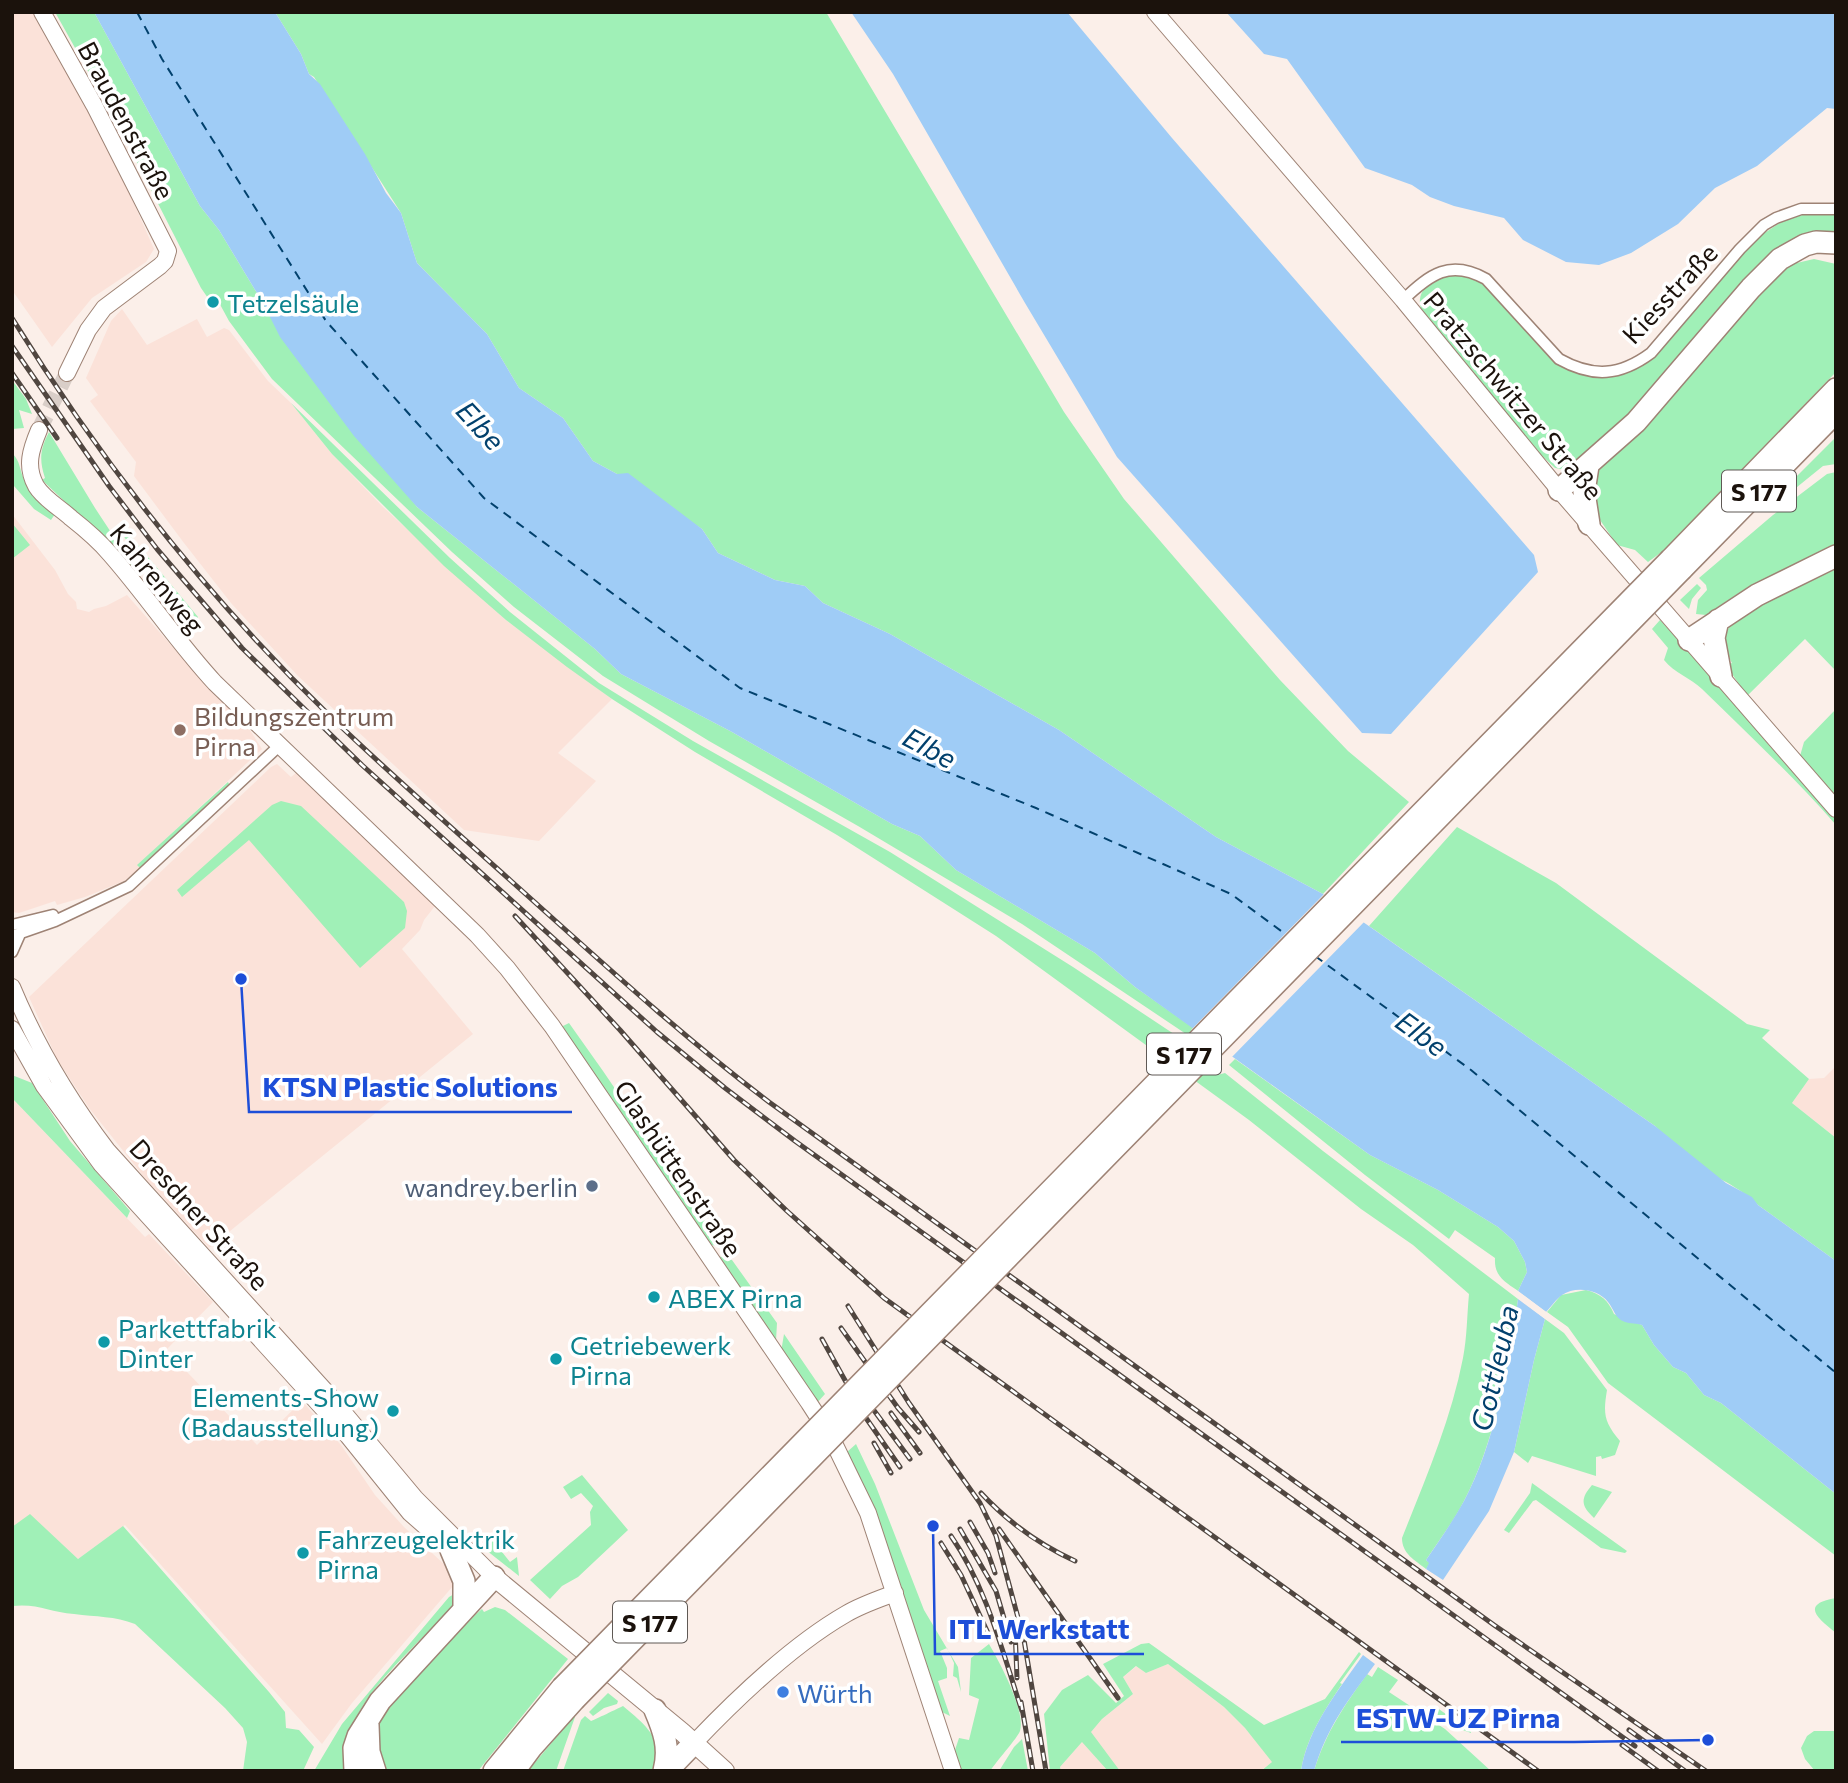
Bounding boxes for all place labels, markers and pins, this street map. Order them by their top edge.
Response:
place label: Tetzelsäule [227,287,359,318]
marker: Tetzelsäule [205,294,221,310]
place label: Bildungszentrum Pirna [194,700,394,761]
marker: Bildungszentrum Pirna [172,722,188,738]
callout: KTSN Plastic Solutions [249,1063,572,1112]
place label: wandrey.berlin [405,1171,578,1202]
marker: wandrey.berlin [584,1178,600,1194]
place label: ABEX Pirna [668,1282,803,1313]
marker: ABEX Pirna [646,1289,662,1305]
place label: Parkettfabrik Dinter [118,1312,277,1373]
place label: Getriebewerk Pirna [570,1329,731,1390]
marker: Parkettfabrik Dinter [96,1334,112,1350]
marker: Getriebewerk Pirna [548,1351,564,1367]
place label: Elements-Show (Badausstellung) [181,1381,379,1442]
marker: Elements-Show (Badausstellung) [385,1403,401,1419]
place label: Fahrzeugelektrik Pirna [317,1523,515,1584]
marker: Fahrzeugelektrik Pirna [295,1545,311,1561]
callout: ITL Werkstatt [935,1605,1144,1654]
place label: Würth [797,1677,873,1708]
marker: Würth [775,1684,791,1700]
callout: ESTW-UZ Pirna [1341,1693,1574,1742]

